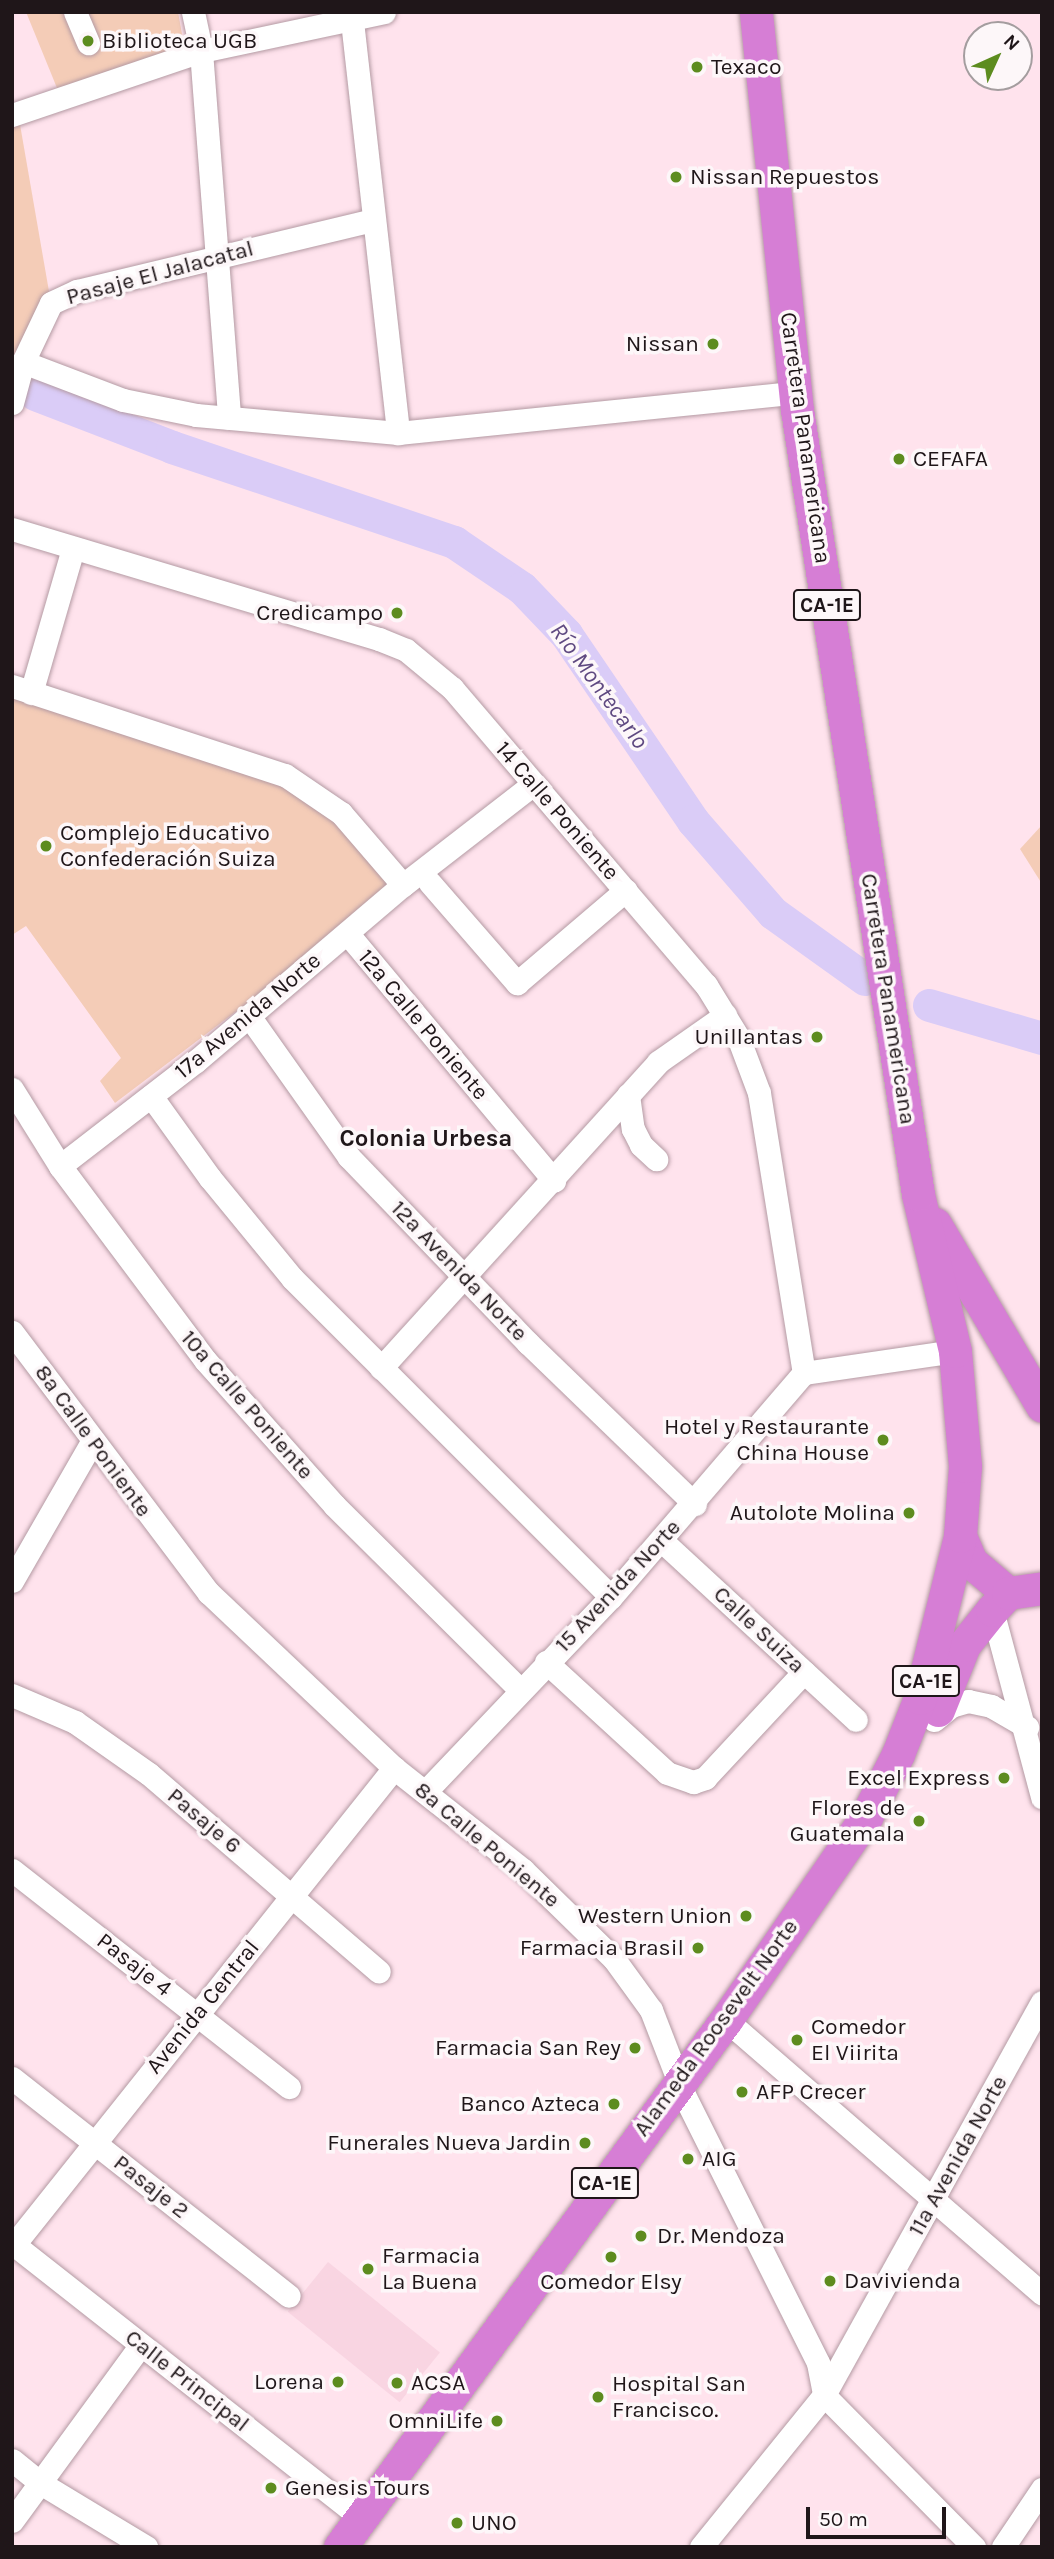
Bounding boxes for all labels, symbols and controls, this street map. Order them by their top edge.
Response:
north arrow [963,21,1033,91]
place label: Biblioteca UGB [102,27,257,55]
text: N [999,30,1024,55]
marker: Biblioteca UGB [80,33,96,49]
place label: Texaco [711,53,781,81]
marker: Texaco [689,59,705,75]
place label: Nissan Repuestos [690,163,879,191]
marker: Nissan Repuestos [668,169,684,185]
street label: Pasaje El Jalacatal [63,235,257,311]
street label: Carretera Panamericana [774,311,836,565]
place label: Nissan [626,330,699,358]
marker: Nissan [705,336,721,352]
place label: CEFAFA [913,445,988,473]
marker: CEFAFA [891,451,907,467]
road number: CA-1E [792,588,862,622]
place label: Credicampo [256,599,383,627]
marker: Credicampo [389,605,405,621]
water label: Río Montecarlo [544,618,654,754]
street label: 14 Calle Poniente [489,736,625,886]
place label: Complejo Educativo Confederación Suiza [60,819,276,873]
marker: Complejo Educativo Confederación Suiza [38,838,54,854]
street label: Carretera Panamericana [855,872,921,1126]
street label: 12a Calle Poniente [352,944,494,1106]
street label: 17a Avenida Norte [169,947,327,1085]
place label: Unillantas [694,1023,803,1051]
marker: Unillantas [809,1029,825,1045]
district label: Colonia Urbesa [340,1125,512,1153]
street label: 12a Avenida Norte [385,1195,533,1347]
street label: 10a Calle Poniente [175,1325,319,1485]
street label: 8a Calle Poniente [29,1360,157,1522]
place label: Hotel y Restaurante China House [664,1413,869,1467]
marker: Hotel y Restaurante China House [875,1432,891,1448]
place label: Autolote Molina [730,1499,895,1527]
marker: Autolote Molina [901,1505,917,1521]
street label: 15 Avenida Norte [549,1514,687,1658]
street label: Calle Suiza [707,1581,811,1679]
road number: CA-1E [891,1664,961,1698]
place label: Excel Express [847,1764,990,1792]
marker: Excel Express [996,1770,1012,1786]
street label: 8a Calle Poniente [409,1776,565,1914]
street label: Pasaje 6 [162,1782,246,1860]
place label: Flores de Guatemala [790,1794,905,1848]
marker: Flores de Guatemala [911,1813,927,1829]
place label: Western Union [578,1902,732,1930]
marker: Western Union [738,1908,754,1924]
street label: Alameda Roosevelt Norte [628,1914,804,2142]
street label: Pasaje 4 [91,1927,177,2003]
street label: Avenida Central [141,1934,265,2080]
place label: Farmacia Brasil [520,1934,684,1962]
marker: Farmacia Brasil [690,1940,706,1956]
place label: Comedor El Viirita [811,2013,906,2067]
marker: Comedor El Viirita [789,2032,805,2048]
place label: Farmacia San Rey [435,2034,621,2062]
marker: Farmacia San Rey [627,2040,643,2056]
street label: 11a Avenida Norte [903,2071,1013,2241]
place label: AFP Crecer [756,2078,866,2106]
marker: AFP Crecer [734,2084,750,2100]
place label: Banco Azteca [460,2090,600,2118]
marker: Banco Azteca [606,2096,622,2112]
place label: Funerales Nueva Jardin [327,2129,571,2157]
marker: Funerales Nueva Jardin [577,2135,593,2151]
place label: AIG [702,2145,736,2173]
street label: Pasaje 2 [108,2149,194,2225]
marker: AIG [680,2151,696,2167]
road number: CA-1E [570,2166,640,2200]
place label: Dr. Mendoza [657,2222,785,2250]
marker: Dr. Mendoza [631,2226,651,2246]
place label: Farmacia La Buena [382,2242,480,2296]
marker: Comedor Elsy [603,2249,619,2265]
marker: Farmacia La Buena [360,2261,376,2277]
place label: Davivienda [844,2267,961,2295]
place label: Comedor Elsy [540,2268,682,2296]
marker: Davivienda [822,2273,838,2289]
street label: Calle Principal [119,2324,255,2438]
place label: Lorena [254,2368,324,2396]
place label: ACSA [411,2369,465,2397]
place label: Hospital San Francisco. [612,2370,746,2424]
marker: Lorena [330,2374,346,2390]
marker: ACSA [389,2375,405,2391]
marker: Hospital San Francisco. [590,2389,606,2405]
place label: OmniLife [389,2407,483,2435]
marker: OmniLife [489,2413,505,2429]
place label: Genesis Tours [285,2474,430,2502]
marker: Genesis Tours [263,2480,279,2496]
scale bar [809,2492,949,2536]
text: 50 m [819,2507,868,2531]
place label: UNO [471,2509,517,2537]
marker: UNO [449,2515,465,2531]

